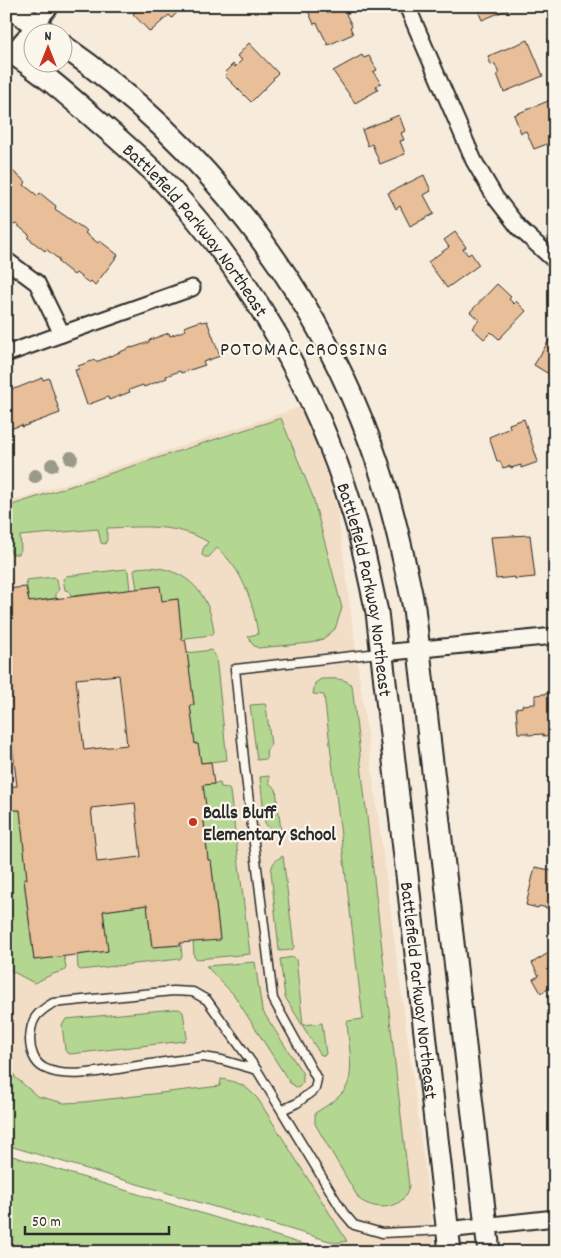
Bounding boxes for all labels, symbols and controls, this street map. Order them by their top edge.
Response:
north arrow [22,22,72,72]
text: N [45,27,52,47]
street label: Battlefield Parkway Northeast [115,139,273,323]
district label: POTOMAC CROSSING [220,337,388,365]
street label: Battlefield Parkway Northeast [327,480,397,698]
place label: Balls Bluff Elementary School [203,801,336,850]
marker: Balls Bluff Elementary School [187,816,199,828]
street label: Battlefield Parkway Northeast [391,881,442,1101]
scale bar [25,1203,169,1235]
text: 50 m [32,1212,61,1234]

